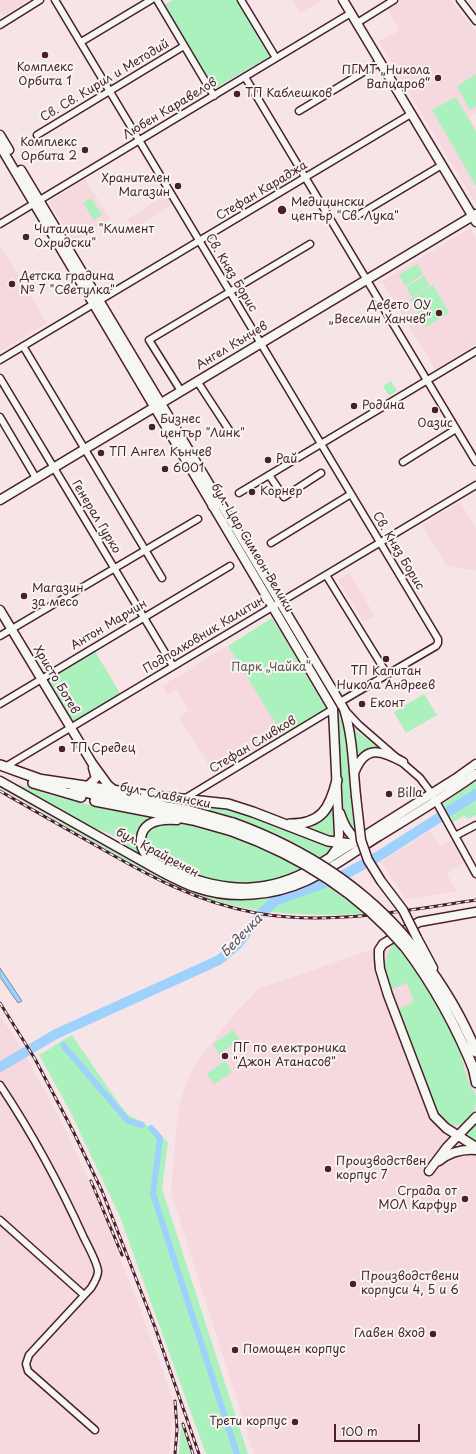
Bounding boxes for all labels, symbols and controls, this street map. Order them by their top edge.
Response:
street label: Св. Св. Кирил и Методий [38,37,172,125]
marker: Комплекс Орбита 1 [40,50,50,60]
place label: Комплекс Орбита 1 [17,61,73,89]
place label: ПГМТ „Никола Вапцаров“ [342,64,430,92]
marker: ПГМТ „Никола Вапцаров“ [433,73,443,83]
street label: Любен Каравелов [120,75,220,143]
place label: ТП Каблешков [245,87,332,101]
marker: ТП Каблешков [232,89,242,99]
place label: Комплекс Орбита 2 [20,136,77,164]
marker: Комплекс Орбита 2 [80,145,90,155]
street label: Стефан Караджа [214,158,310,224]
place label: Хранителен Магазин [101,172,170,200]
marker: Хранителен Магазин [173,181,183,191]
place label: Медицински център "Св. Лука" [291,196,399,224]
marker: Медицински център "Св. Лука" [276,204,288,216]
place label: Читалище "Климент Охридски" [34,223,154,251]
street label: Св. Княз Борис [202,231,260,315]
marker: Читалище "Климент Охридски" [21,232,31,242]
place label: Детска градина № 7 "Светулка" [20,270,115,298]
marker: Детска градина № 7 "Светулка" [7,279,17,289]
place label: Девето ОУ „Веселин Ханчев“ [329,299,431,327]
marker: Девето ОУ „Веселин Ханчев“ [434,308,444,318]
street label: Ангел Кънчев [193,319,271,373]
place label: Родина [362,399,405,413]
marker: Родина [349,401,359,411]
marker: Оазис [430,405,440,415]
place label: Бизнес център "Линк" [160,413,245,441]
place label: Оазис [417,417,453,431]
marker: Бизнес център "Линк" [147,422,157,432]
place label: ТП Ангел Кънчев [109,446,212,460]
marker: ТП Ангел Кънчев [96,448,106,458]
place label: Рай [276,453,297,467]
marker: Рай [263,455,273,465]
place label: 6001 [173,462,204,476]
marker: 6001 [160,464,170,474]
street label: Генерал Гурко [68,478,124,556]
street label: бул. Цар Симеон Велики [208,481,296,615]
place label: Корнер [260,485,302,499]
marker: Корнер [247,487,257,497]
street label: Св. Княз Борис [369,509,427,593]
place label: Магазин за месо [32,582,83,610]
marker: Магазин за месо [19,591,29,601]
street label: Подполковник Калитин [141,593,267,677]
street label: Антон Марчин [68,597,150,653]
street label: Христо Ботев [30,643,82,717]
marker: ТП Капитан Никола Андреев [381,654,391,664]
park label: Парк „Чайка“ [231,661,311,675]
place label: ТП Капитан Никола Андреев [337,665,435,693]
place label: Еконт [370,697,405,711]
marker: Еконт [357,699,367,709]
street label: Стефан Сливков [207,713,299,777]
place label: ТП Средец [70,742,135,756]
marker: ТП Средец [57,744,67,754]
street label: бул. Славянски [118,780,212,812]
place label: Billa [397,787,423,801]
marker: Billa [384,789,394,799]
street label: бул. Крайречен [113,825,201,881]
water label: Бедечка [218,911,266,961]
place label: ПГ по електроника "Джон Атанасов" [233,1042,346,1070]
marker: ПГ по електроника "Джон Атанасов" [220,1051,230,1061]
place label: Производствeн корпус 7 [336,1155,427,1183]
marker: Производствeн корпус 7 [323,1164,333,1174]
place label: Сграда от МОЛ Карфур [378,1185,457,1213]
marker: Сграда от МОЛ Карфур [460,1194,470,1204]
place label: Производствени корпуси 4, 5 и 6 [361,1270,459,1298]
marker: Производствени корпуси 4, 5 и 6 [348,1279,358,1289]
place label: Главен вход [354,1327,425,1341]
marker: Главен вход [428,1329,438,1339]
place label: Помощен корпус [243,1343,346,1357]
marker: Помощен корпус [230,1345,240,1355]
place label: Трети корпус [209,1415,287,1429]
scale bar [336,1416,422,1442]
marker: Трети корпус [290,1417,300,1427]
text: 100 m [341,1422,378,1440]

